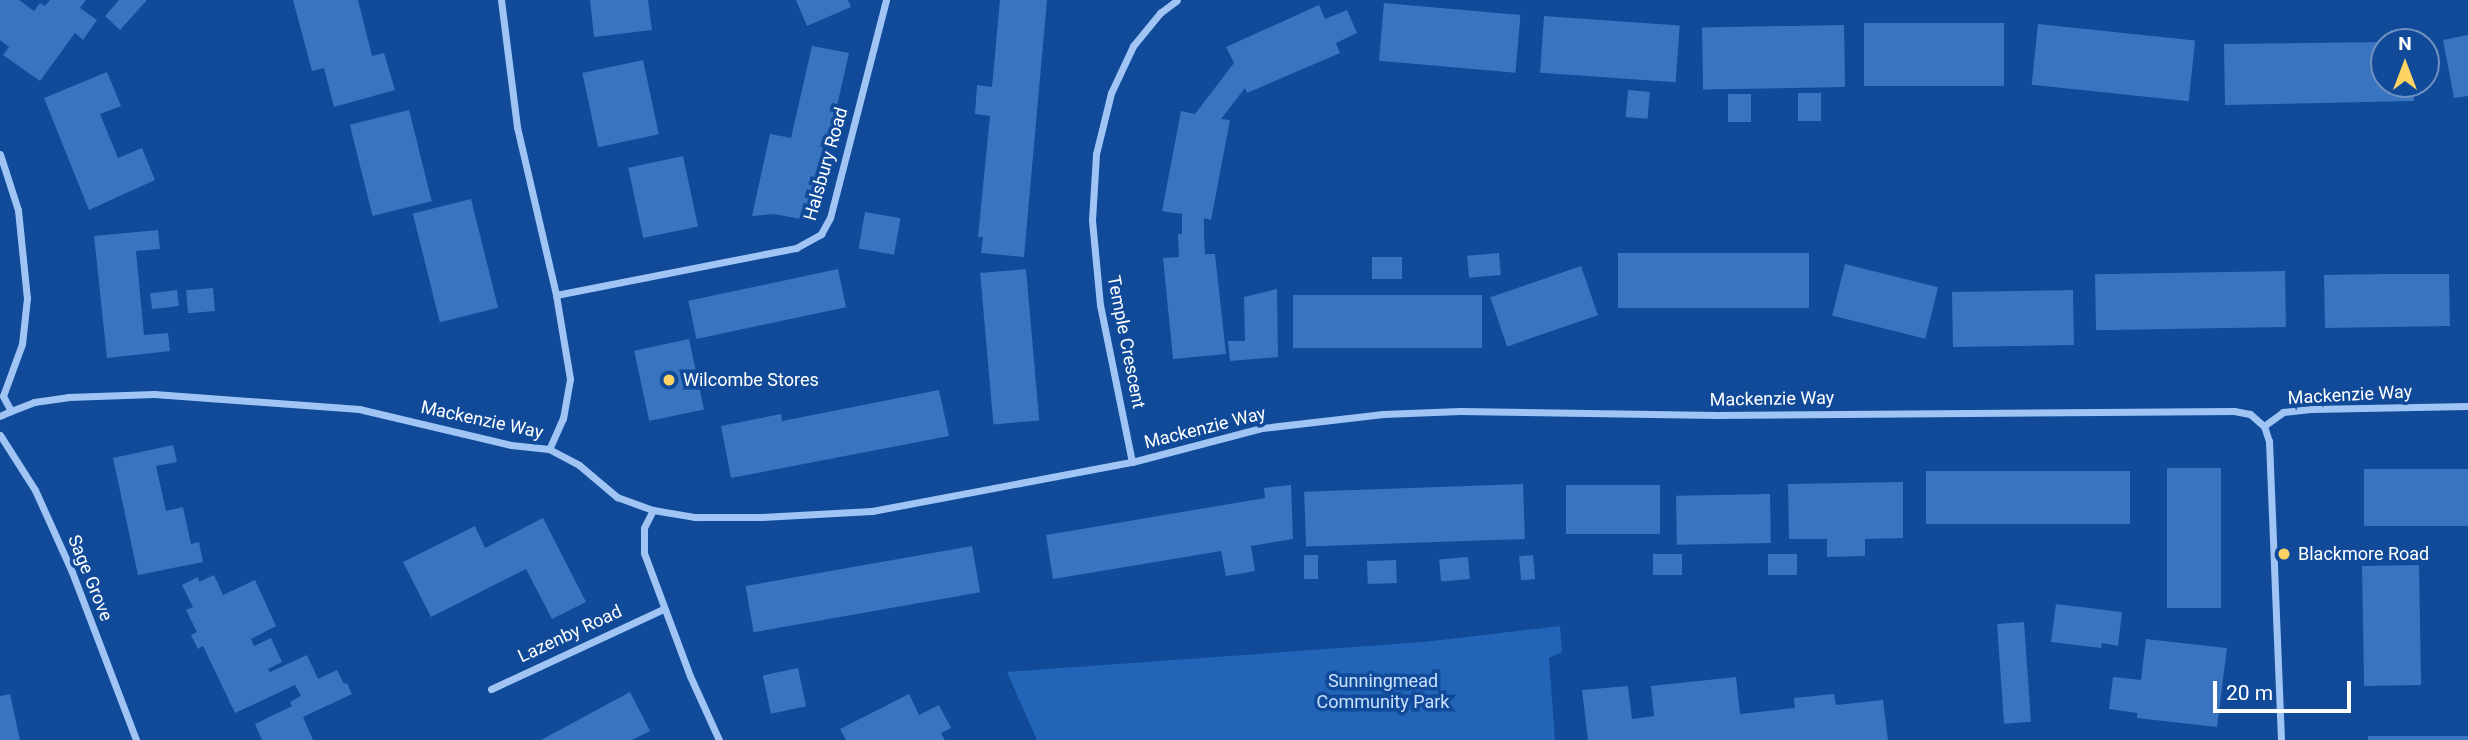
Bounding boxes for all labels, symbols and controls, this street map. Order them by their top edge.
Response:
north arrow [2370,28,2440,98]
text: N [2398,32,2412,55]
street label: Halsbury Road [800,105,852,223]
street label: Temple Crescent [1103,274,1149,410]
place label: Wilcombe Stores [683,369,819,391]
marker: Wilcombe Stores [661,372,677,388]
street label: Mackenzie Way [2287,381,2413,409]
street label: Mackenzie Way [1710,387,1834,411]
street label: Mackenzie Way [419,396,545,444]
street label: Mackenzie Way [1142,402,1268,454]
street label: Sage Grove [63,532,117,624]
place label: Blackmore Road [2298,543,2429,565]
marker: Blackmore Road [2276,546,2292,562]
street label: Lazenby Road [515,601,625,667]
scale bar [2216,666,2354,710]
park label: Sunningmead Community Park [1317,671,1449,714]
text: 20 m [2226,681,2273,705]

